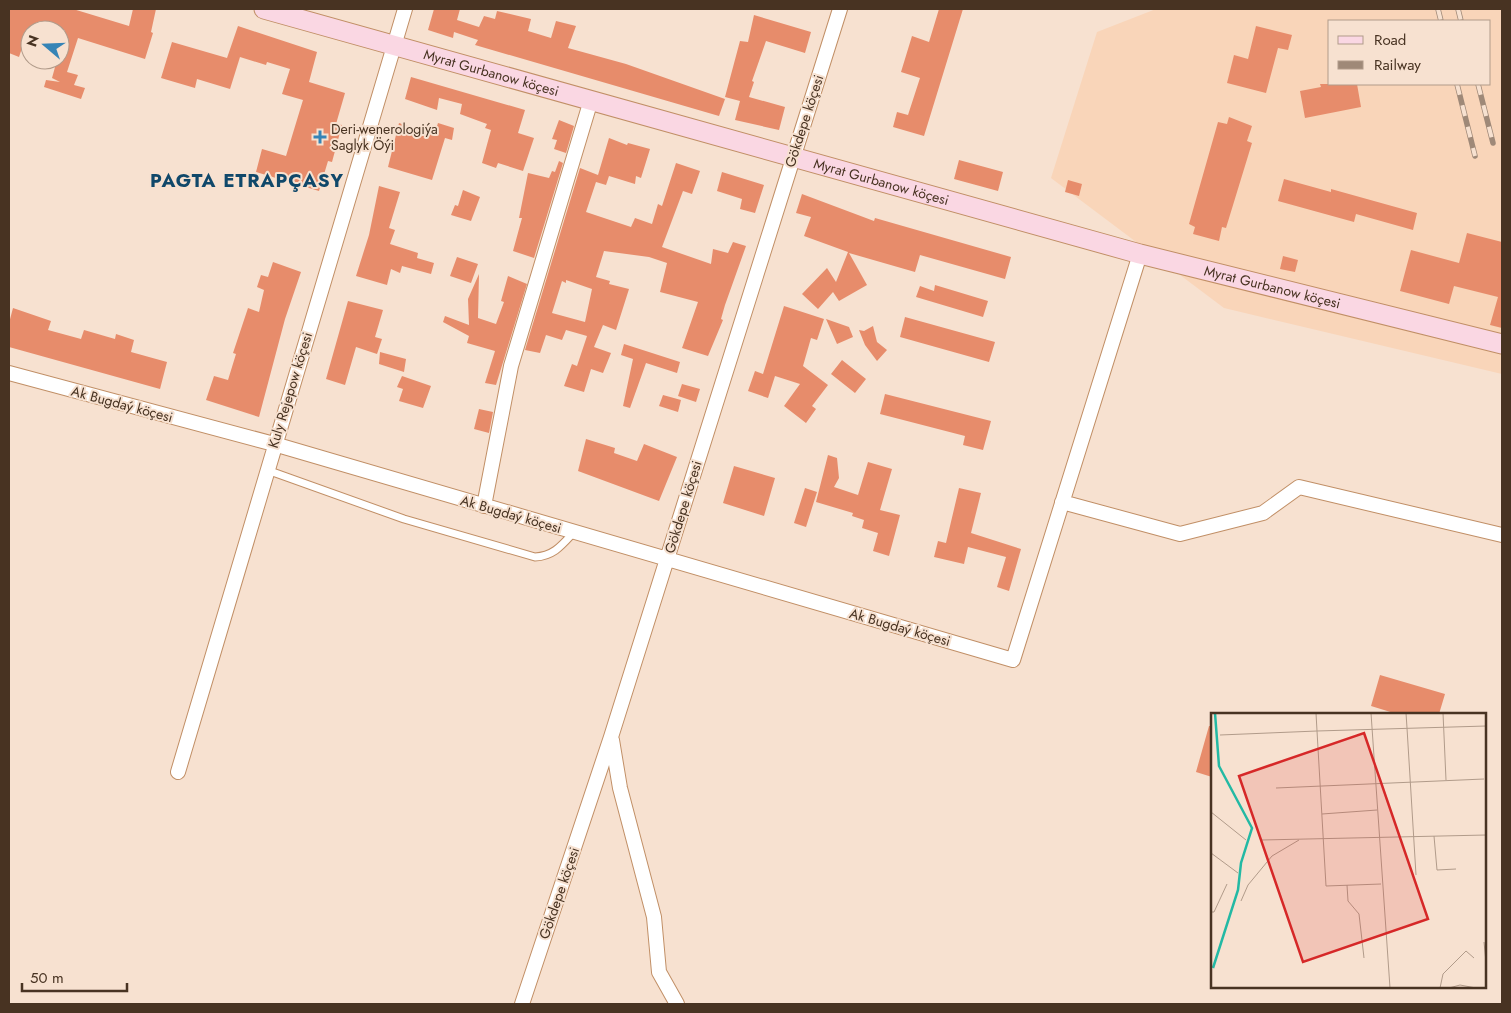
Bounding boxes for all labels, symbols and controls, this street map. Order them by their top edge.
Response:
north arrow [20,20,70,70]
legend [1328,20,1491,85]
text: Road [1374,29,1406,51]
text: N [21,32,44,49]
street label: Myrat Gurbanow köçesi [421,44,561,101]
text: Railway [1374,54,1421,76]
street label: Gökdepe köçesi [780,72,828,170]
place label: Deri-wenerologiýa Saglyk Öýi [331,119,438,155]
marker: Deri-wenerologiýa Saglyk Öýi [313,130,327,144]
street label: Myrat Gurbanow köçesi [811,153,951,210]
district label: PAGTA ETRAPÇASY [150,167,344,194]
street label: Myrat Gurbanow köçesi [1202,260,1343,313]
street label: Kuly Rejepow köçesi [263,330,317,450]
street label: Ak Bugdaý köçesi [69,381,175,427]
street label: Gökdepe köçesi [659,458,707,556]
street label: Ak Bugdaý köçesi [458,490,564,538]
street label: Ak Bugdaý köçesi [847,603,953,651]
inset map [1211,713,1486,988]
street label: Gökdepe köçesi [534,844,584,942]
scale bar [22,960,128,992]
text: 50 m [30,967,64,989]

